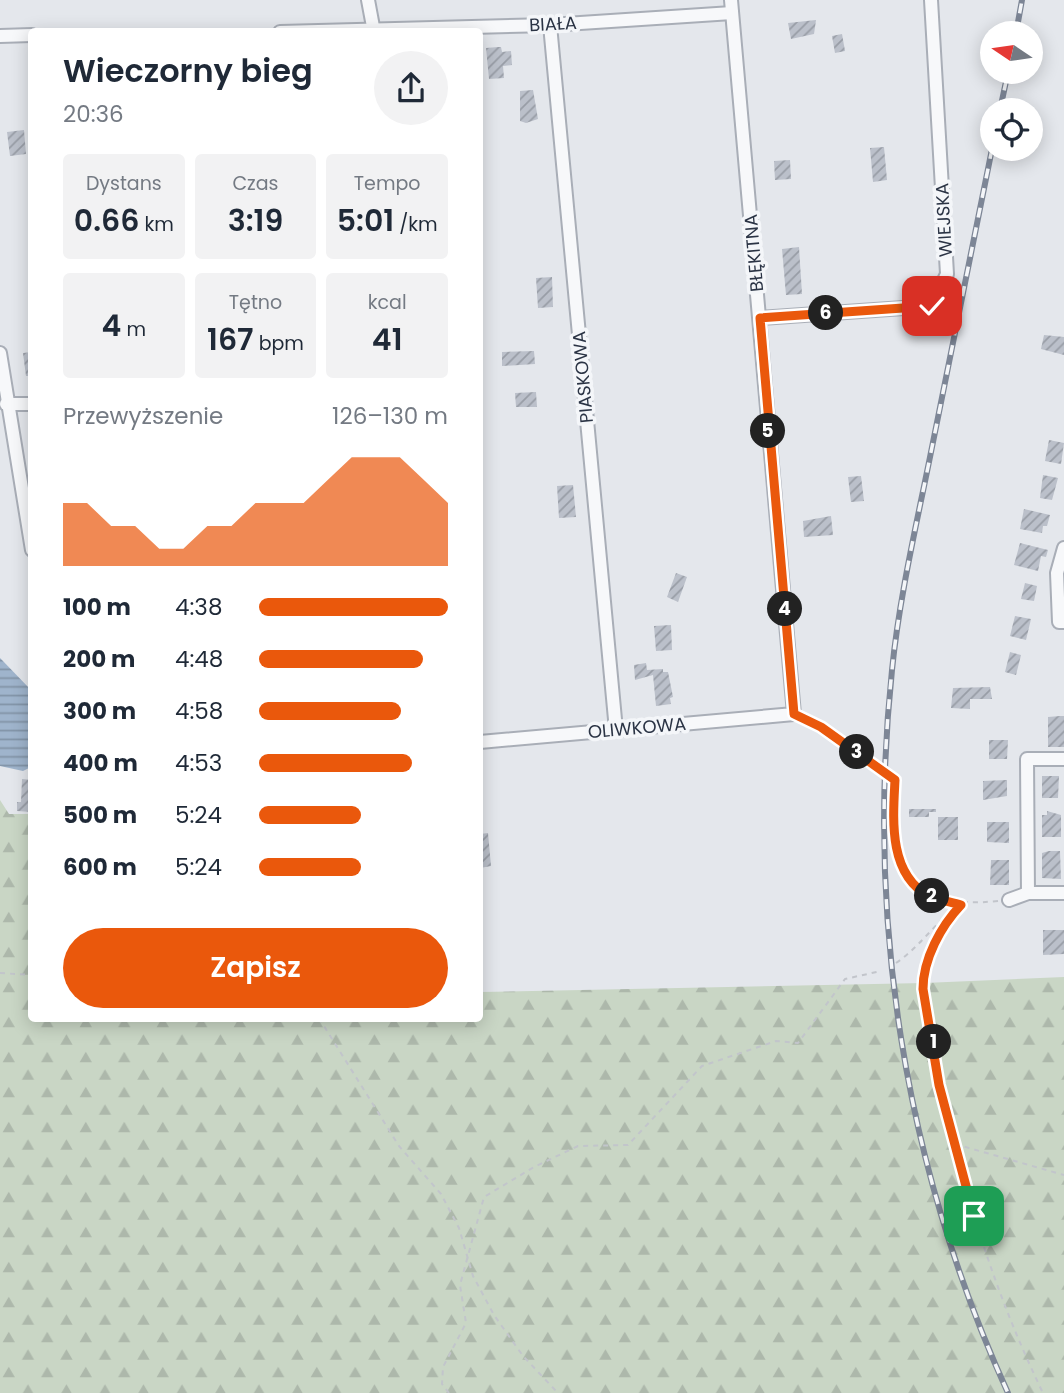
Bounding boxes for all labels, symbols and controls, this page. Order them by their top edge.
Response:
street label: BIAŁA [529,10,577,37]
north arrow [980,21,1043,84]
map controls [980,21,1043,161]
text: Wieczorny bieg [63,48,313,93]
button: share [374,51,448,125]
text: 20:36 [63,98,124,130]
button: locate [980,98,1043,161]
text: Dystans [86,170,162,197]
text: Czas [232,170,279,197]
text: Tempo [354,170,420,197]
street label: WIEJSKA [929,182,958,258]
text: 0.66 [74,199,139,242]
text: 3:19 [228,199,283,242]
text: 5:01 [337,199,394,242]
text: km [139,211,174,238]
text: /km [394,211,438,238]
street label: BŁĘKITNA [738,213,769,293]
pin [902,276,962,336]
icon: check [913,287,951,325]
text: Tętno [229,289,282,316]
text: kcal [368,289,407,316]
pin: 6 [808,296,844,330]
text: 6 [819,299,832,326]
text: 4 [102,304,121,347]
text: m [121,316,146,343]
text: 167 [207,318,254,361]
text: 41 [372,318,403,361]
text: bpm [254,330,304,357]
street label: PIASKOWA [566,330,599,424]
text: Przewyższenie [63,400,223,432]
text: 126–130 m [332,400,448,432]
pin: 5 [750,414,786,448]
text: 5 [761,417,774,444]
text: 100 m [63,591,131,623]
text: 4:38 [175,591,222,623]
pin: 4 [768,592,802,626]
text: 4 [778,595,791,622]
text: 200 m [63,643,135,675]
text: 4:48 [175,643,223,675]
text: 300 m [63,695,136,727]
text: 4:58 [175,695,223,727]
street label: OLIWKOWA [587,711,687,744]
pin: 3 [840,734,874,770]
text: 3 [851,738,862,765]
text: 400 m [63,747,138,779]
text: 4:53 [175,747,222,779]
text: 500 m [63,799,137,831]
text: 5:24 [175,799,222,831]
text: 600 m [63,851,137,883]
text: 5:24 [175,851,222,883]
pin: 2 [914,878,950,914]
text: 2 [926,882,937,909]
button: Zapisz [63,928,448,1008]
pin: 1 [916,1024,951,1060]
text: 1 [930,1028,937,1055]
pin [944,1186,1004,1246]
icon: arrive [955,1197,993,1235]

